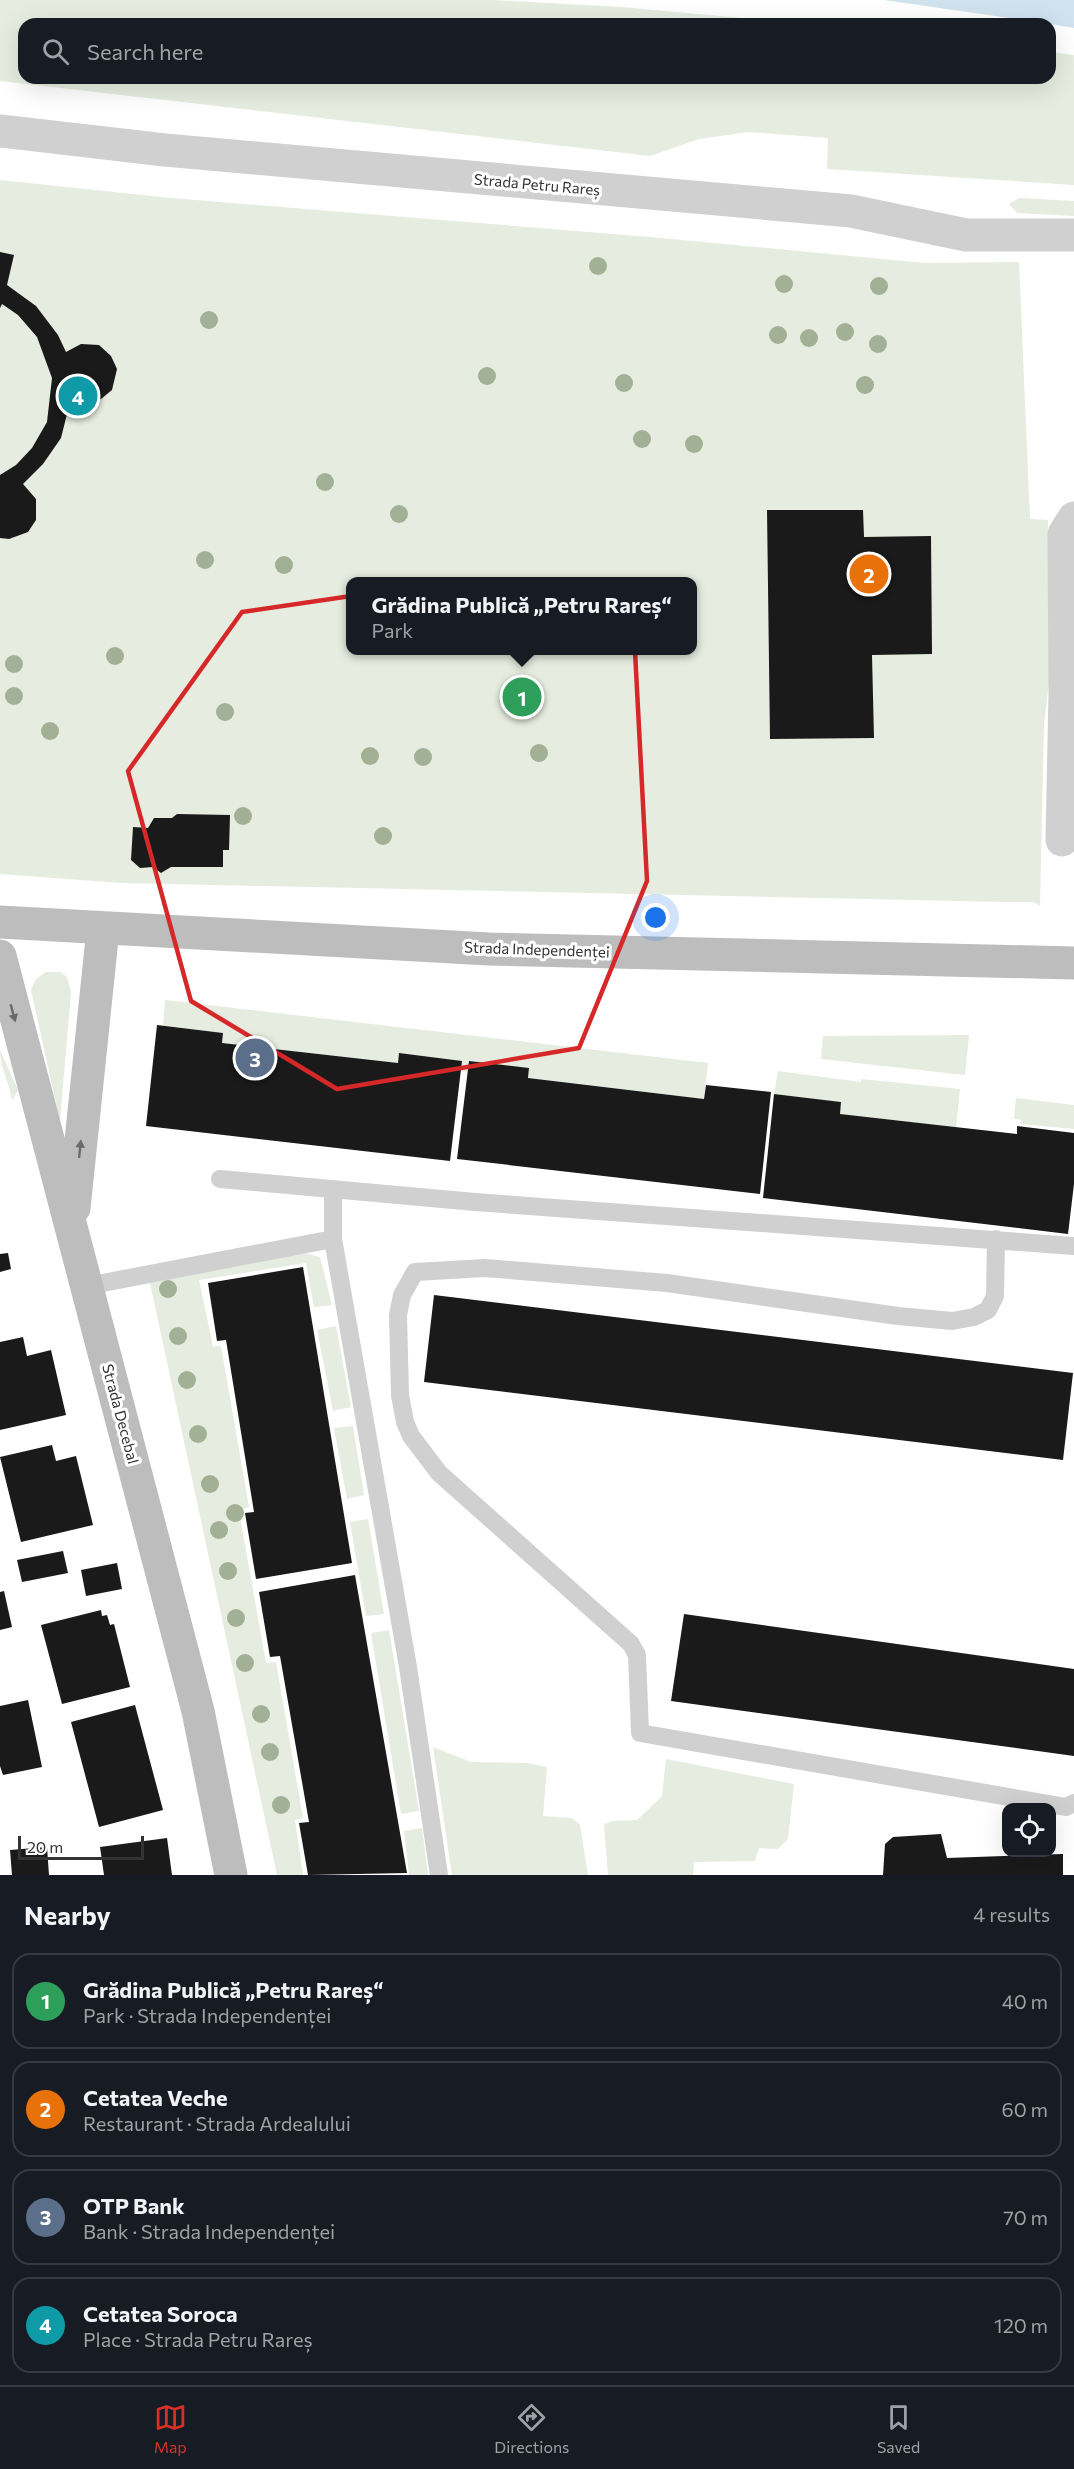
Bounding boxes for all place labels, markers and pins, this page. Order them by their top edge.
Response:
pin: 4 [58,374,98,418]
pin: 2 [850,552,888,596]
pin: 1 [502,674,542,720]
pin: 3 [236,1036,274,1080]

